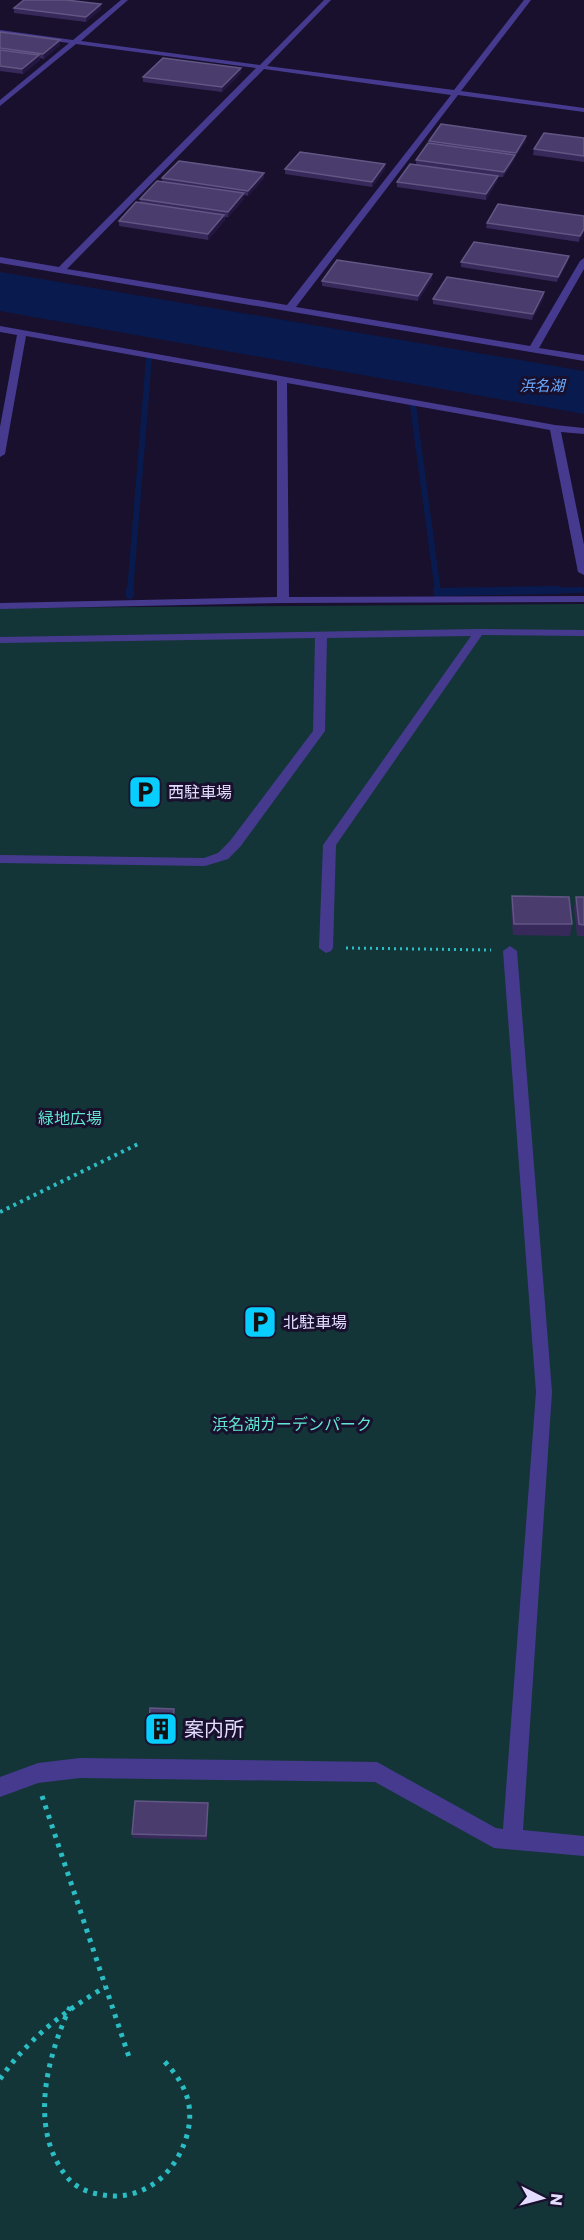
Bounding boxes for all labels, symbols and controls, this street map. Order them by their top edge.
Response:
water label: 浜名湖 [519,375,566,396]
parking icon: 西駐車場 [127,774,163,810]
place label: 西駐車場 [168,781,232,804]
park label: 緑地広場 [38,1107,102,1130]
parking icon: 北駐車場 [242,1304,278,1340]
place label: 北駐車場 [283,1311,347,1334]
park label: 浜名湖ガーデンパーク [212,1413,372,1436]
building icon: 案内所 [143,1711,179,1747]
place label: 案内所 [184,1715,244,1743]
north arrow [512,2168,572,2228]
text: N [544,2192,568,2207]

